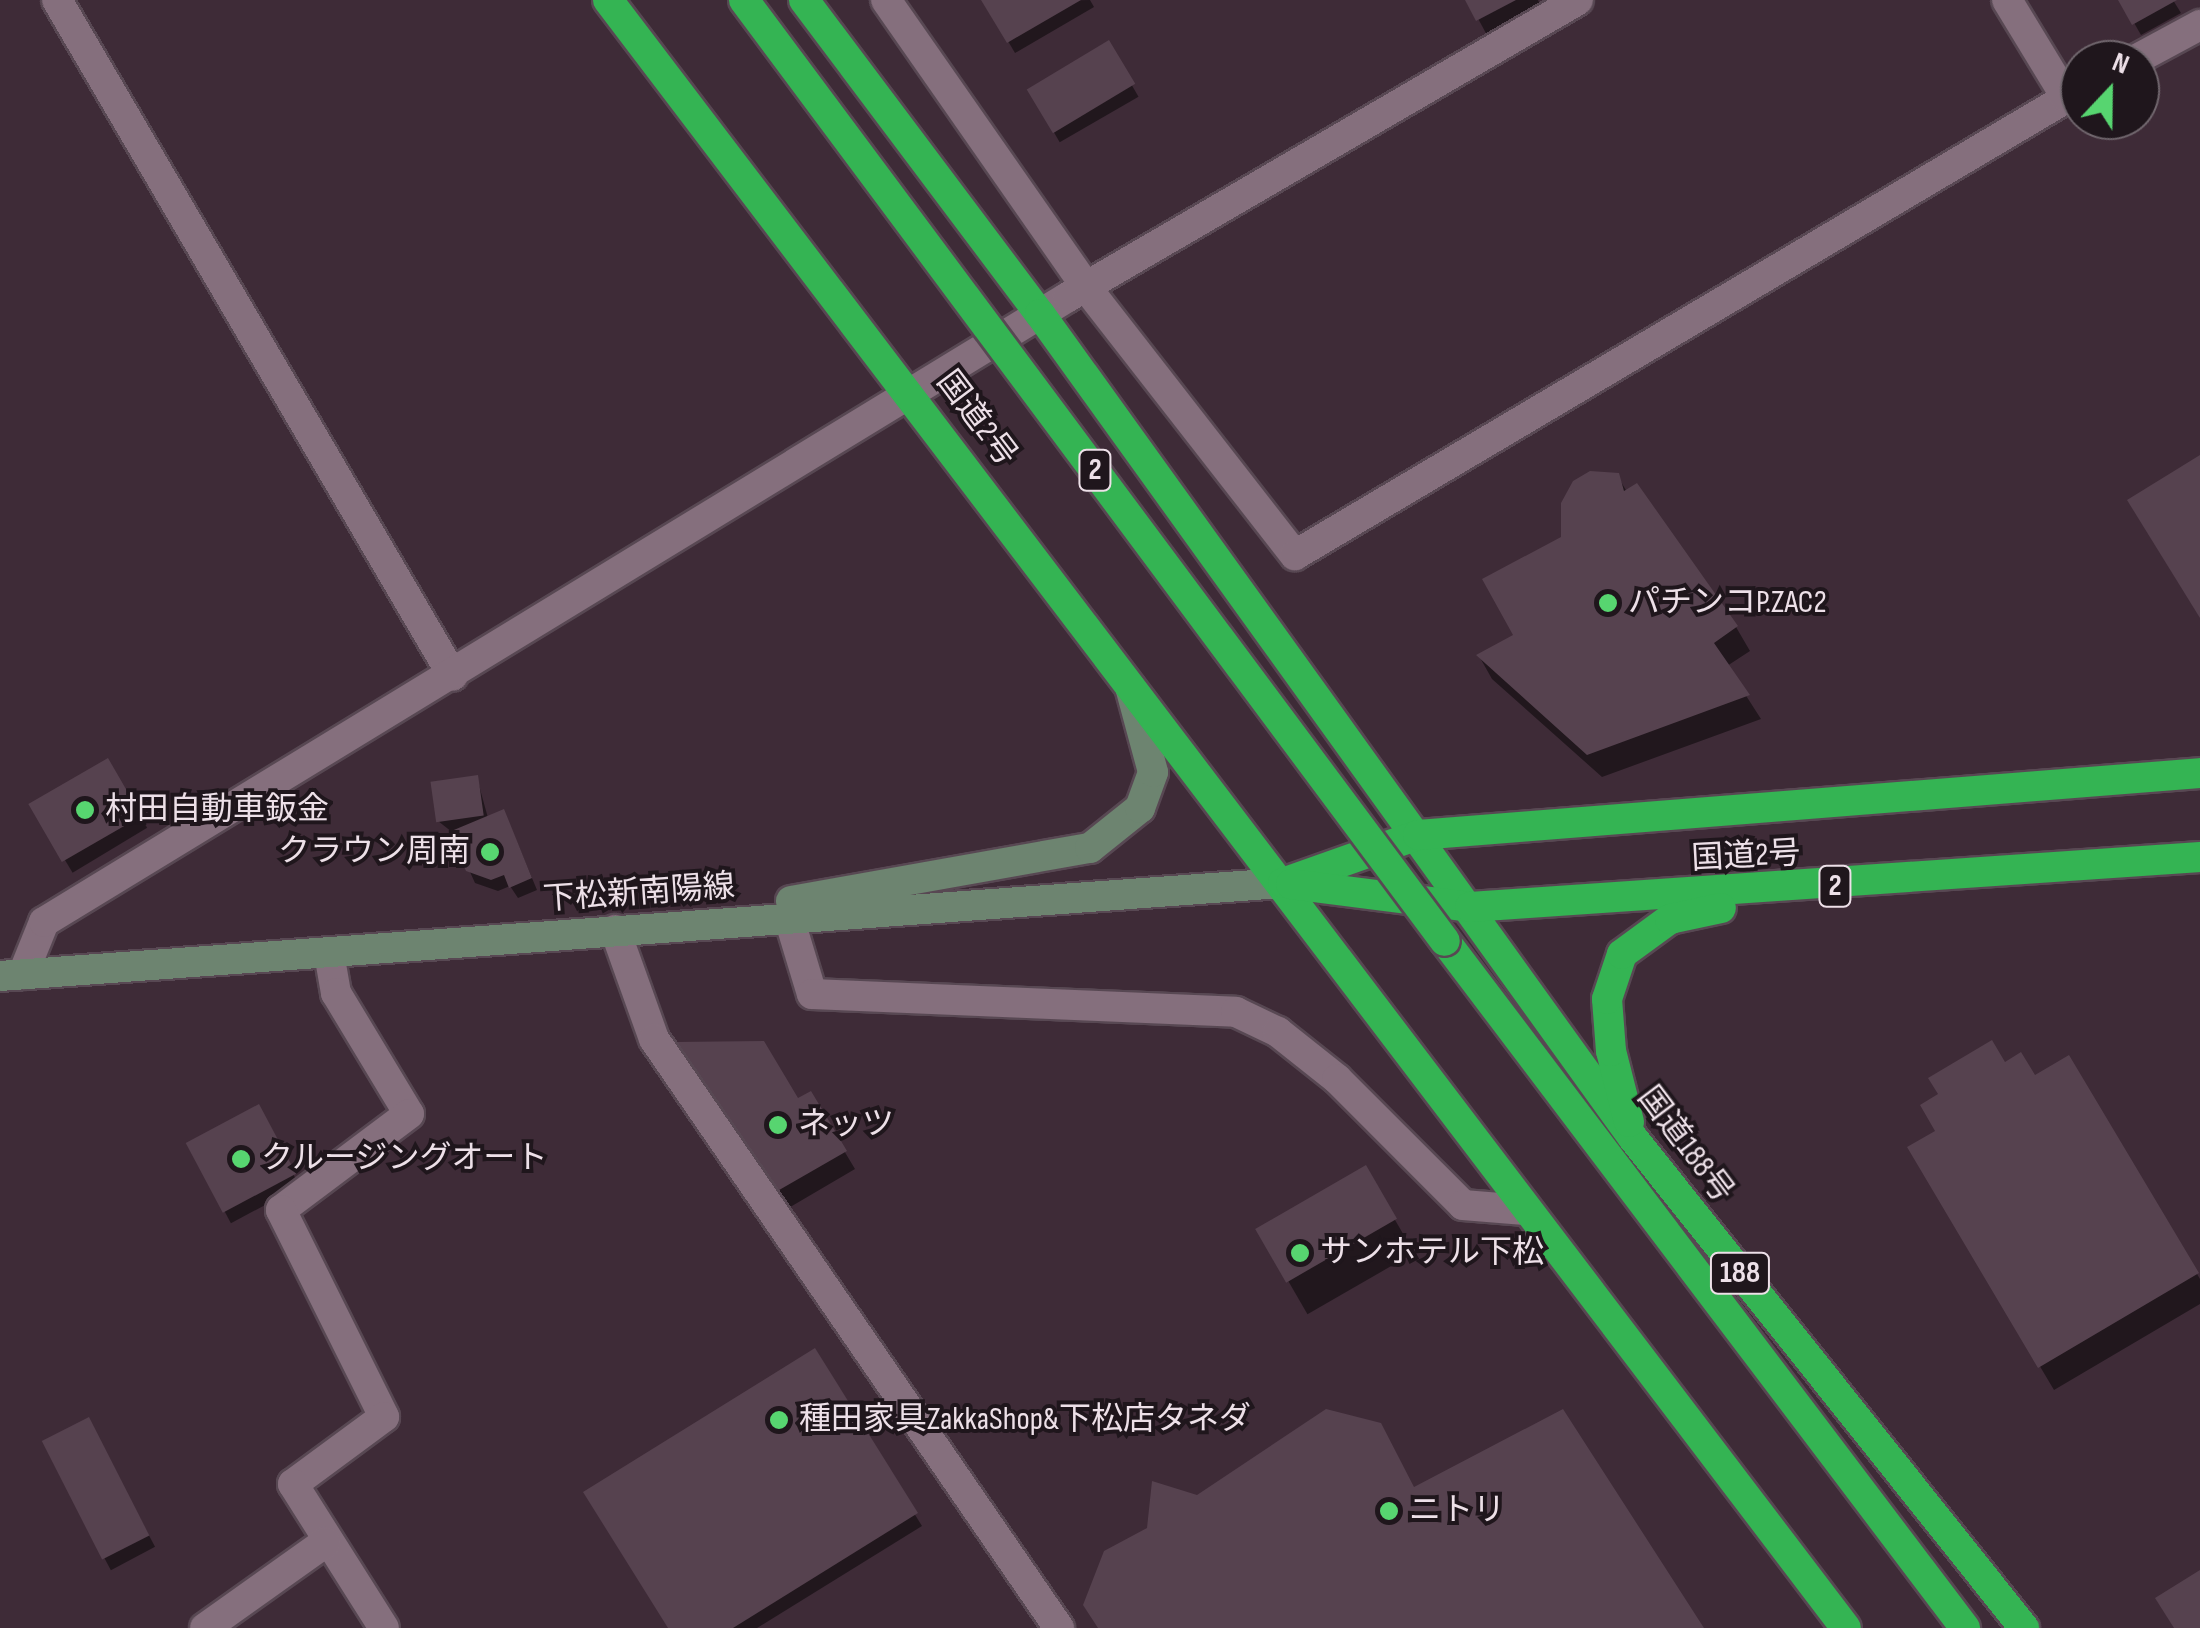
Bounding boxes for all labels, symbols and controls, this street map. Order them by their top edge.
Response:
north arrow [2060,40,2160,140]
text: N [2108,45,2134,82]
street label: 国道2号 [928,364,1024,474]
road number: 2 [1078,445,1112,495]
place label: パチンコP.ZAC2 [1628,584,1827,622]
marker: パチンコP.ZAC2 [1597,592,1619,614]
place label: 村田自動車鈑金 [105,791,329,829]
marker: 村田自動車鈑金 [74,799,96,821]
place label: クラウン周南 [278,833,470,871]
street label: 国道2号 [1690,835,1802,879]
marker: クラウン周南 [479,841,501,863]
road number: 2 [1818,861,1852,911]
street label: 下松新南陽線 [542,868,736,920]
street label: 国道188号 [1629,1079,1741,1211]
place label: ネッツ [798,1106,894,1144]
marker: ネッツ [767,1114,789,1136]
place label: クルージングオート [261,1140,549,1178]
marker: クルージングオート [230,1148,252,1170]
place label: サンホテル下松 [1320,1234,1544,1272]
marker: サンホテル下松 [1289,1242,1311,1264]
road number: 188 [1708,1248,1772,1298]
place label: 種田家具ZakkaShop&下松店タネダ [799,1401,1251,1439]
marker: 種田家具ZakkaShop&下松店タネダ [768,1409,790,1431]
place label: ニトリ [1409,1492,1505,1530]
marker: ニトリ [1378,1500,1400,1522]

